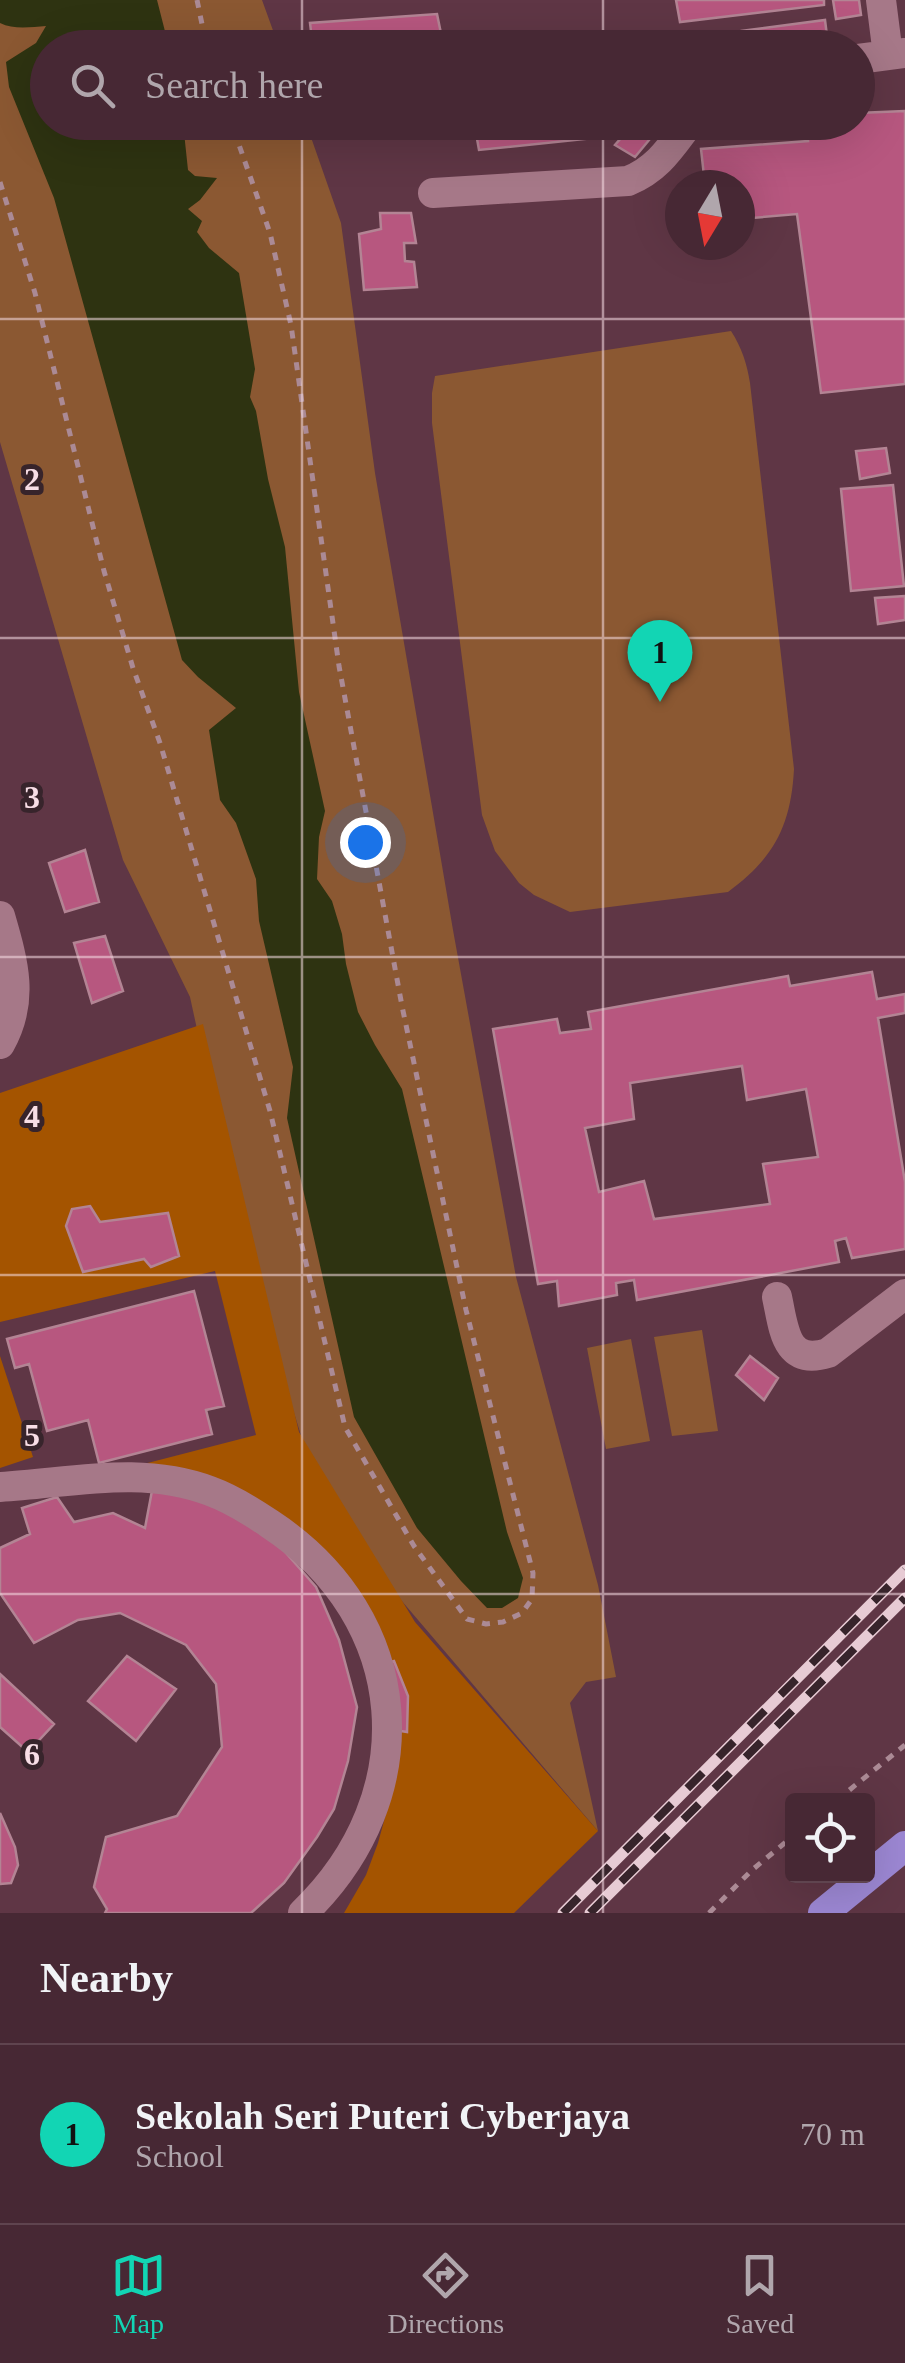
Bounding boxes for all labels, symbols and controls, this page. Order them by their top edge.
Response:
search box [30,30,875,140]
icon: search [65,58,120,113]
text: Search here [145,64,323,106]
north arrow [665,170,755,260]
text: 2 [24,461,40,497]
pin: 1 [628,620,692,702]
text: 3 [24,779,40,815]
your location [340,817,391,868]
text: 4 [24,1098,40,1134]
text: 5 [24,1417,40,1453]
text: 6 [24,1736,40,1772]
map controls [785,1793,875,1883]
button: locate [785,1793,875,1883]
text: Nearby [40,1955,173,2001]
text: Sekolah Seri Puteri Cyberjaya [135,2095,630,2137]
text: 1 [65,2116,81,2152]
text: 70 m [800,2116,865,2152]
text: School [135,2138,224,2174]
tab: Map [111,2248,166,2340]
tab: Directions [387,2248,504,2340]
tab: Saved [726,2248,794,2340]

